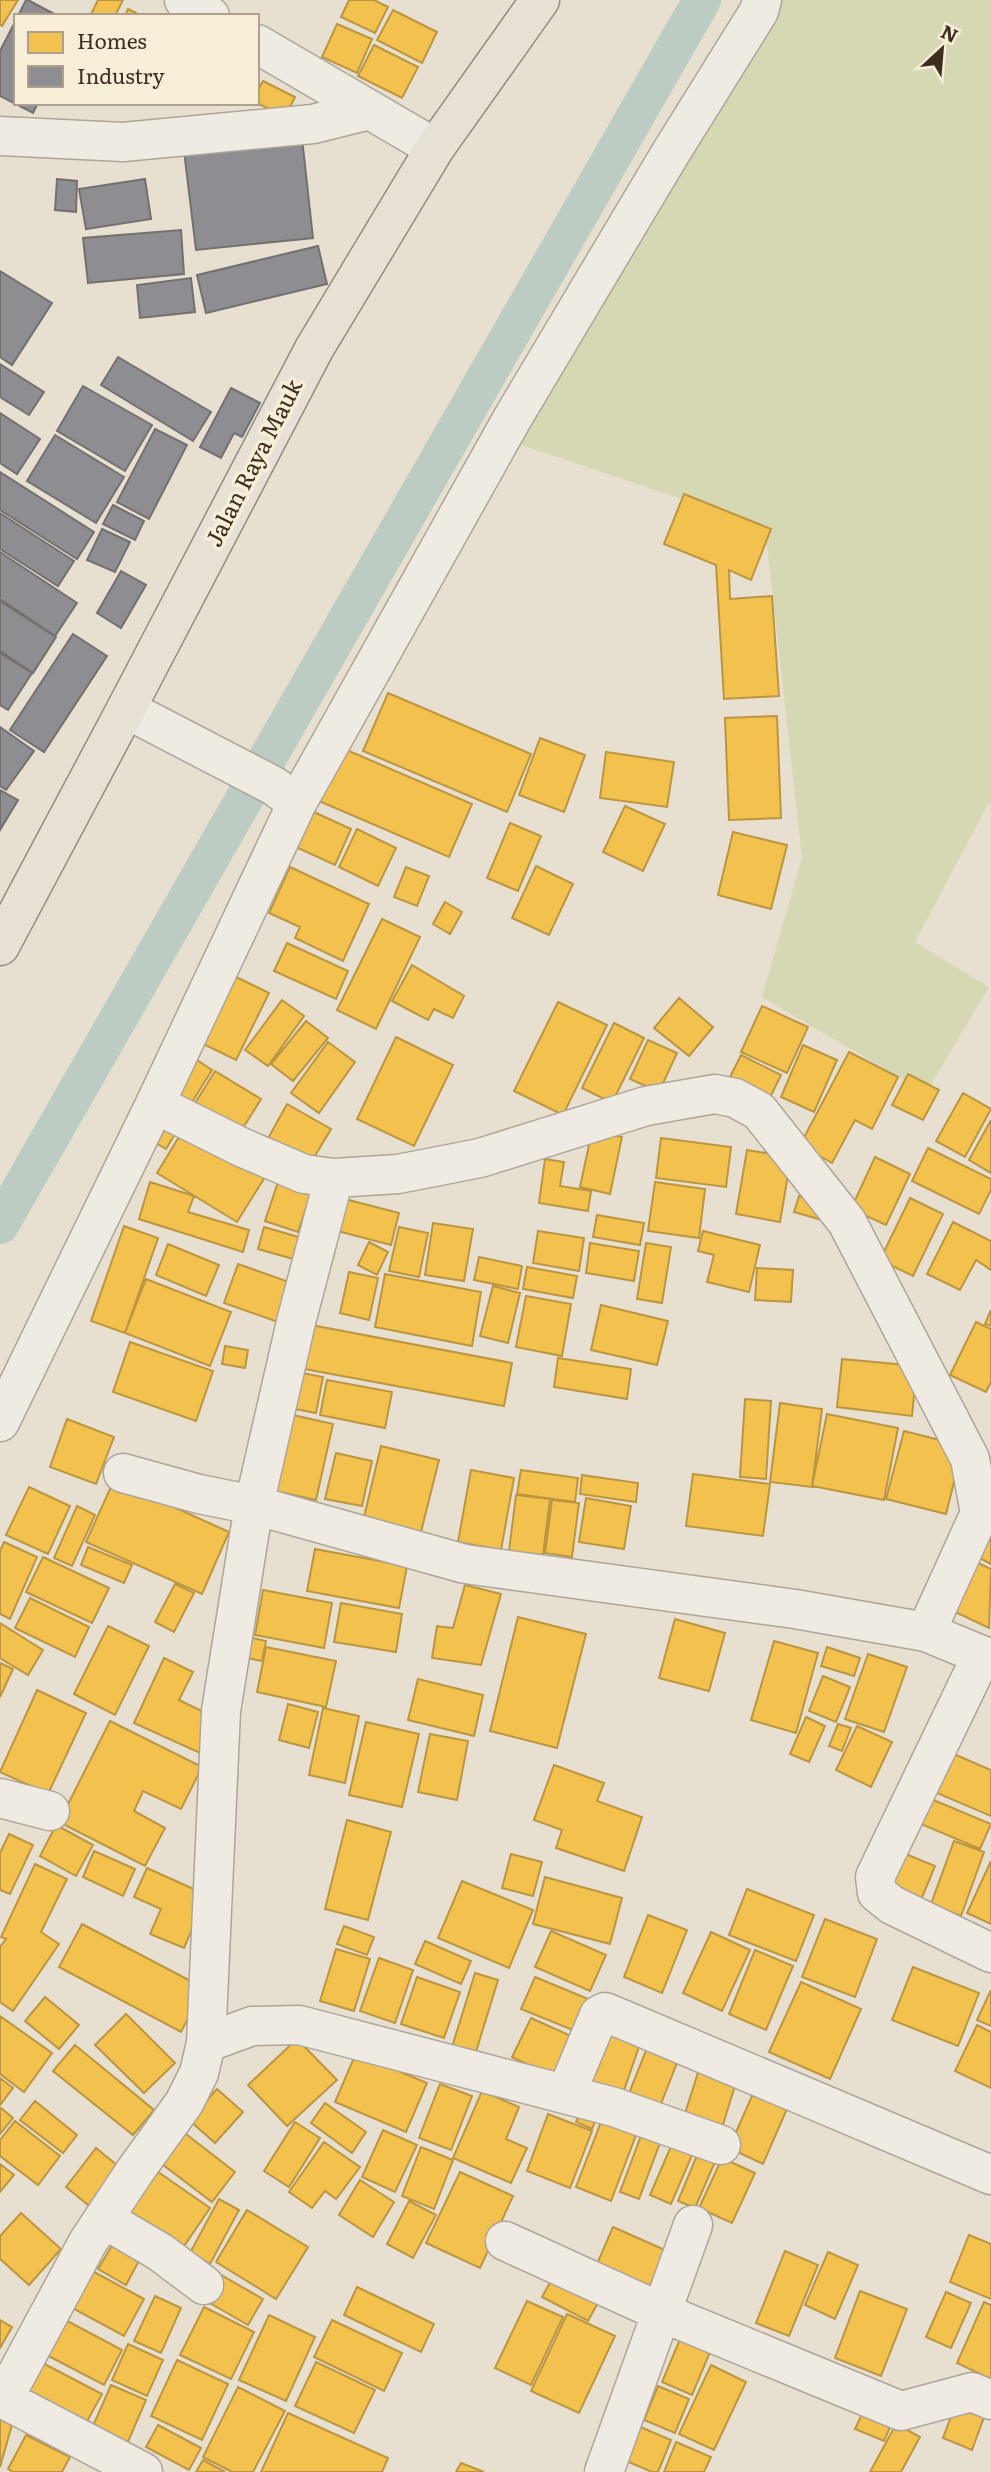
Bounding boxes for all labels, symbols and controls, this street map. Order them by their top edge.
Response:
legend [14,14,259,105]
north arrow [907,14,977,84]
text: N [937,17,963,49]
text: Homes [77,24,147,55]
text: Industry [77,59,165,90]
street label: Jalan Raya Mauk [195,371,310,552]

